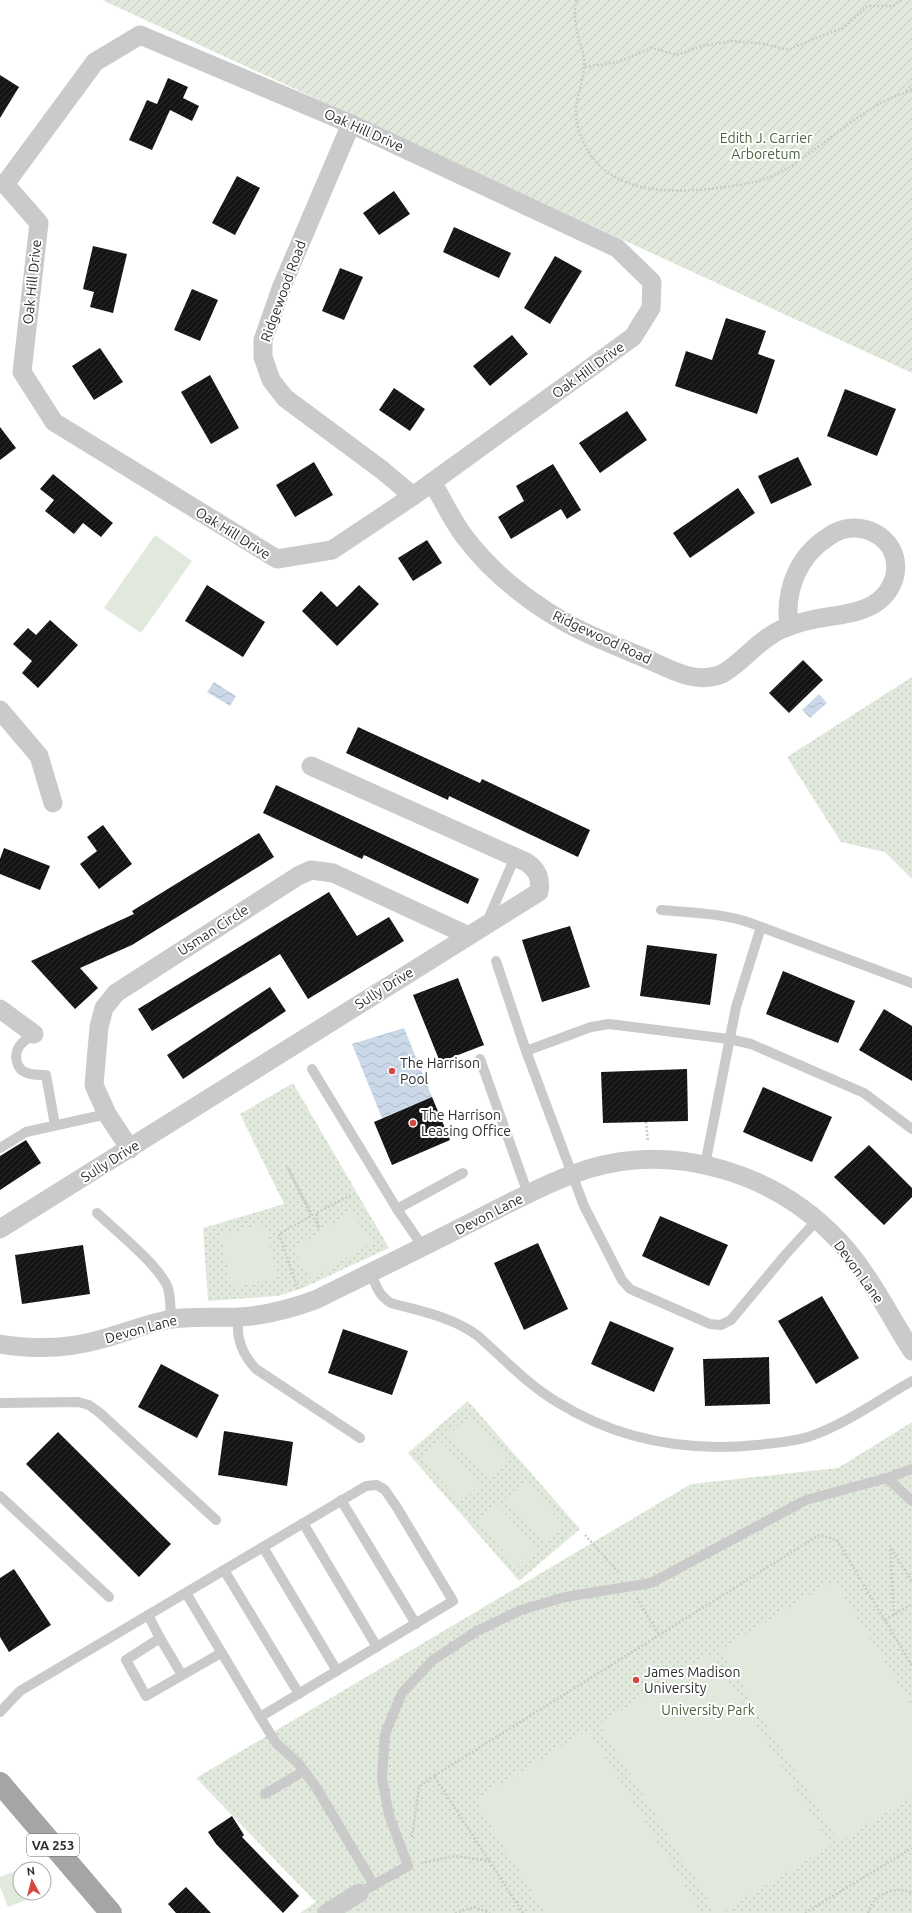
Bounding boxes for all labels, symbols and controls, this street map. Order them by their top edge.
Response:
street label: Oak Hill Drive [322,105,406,155]
park label: Edith J. Carrier Arboretum [720,130,813,162]
street label: Ridgewood Road [257,238,309,344]
street label: Oak Hill Drive [20,239,44,325]
street label: Oak Hill Drive [549,339,627,401]
street label: Oak Hill Drive [193,504,273,562]
street label: Ridgewood Road [550,607,654,667]
street label: Usman Circle [175,901,251,959]
street label: Sully Drive [352,964,416,1012]
place label: The Harrison Pool [400,1055,480,1087]
marker: The Harrison Pool [387,1066,397,1076]
place label: The Harrison Leasing Office [421,1107,511,1139]
marker: The Harrison Leasing Office [408,1118,418,1128]
street label: Sully Drive [78,1137,142,1185]
street label: Devon Lane [452,1190,526,1238]
street label: Devon Lane [831,1237,887,1307]
street label: Devon Lane [103,1312,179,1346]
place label: James Madison University [644,1664,740,1696]
marker: James Madison University [631,1675,641,1685]
park label: University Park [661,1702,755,1718]
road number: VA 253 [27,1834,79,1856]
north arrow [12,1861,52,1901]
text: N [26,1865,36,1878]

